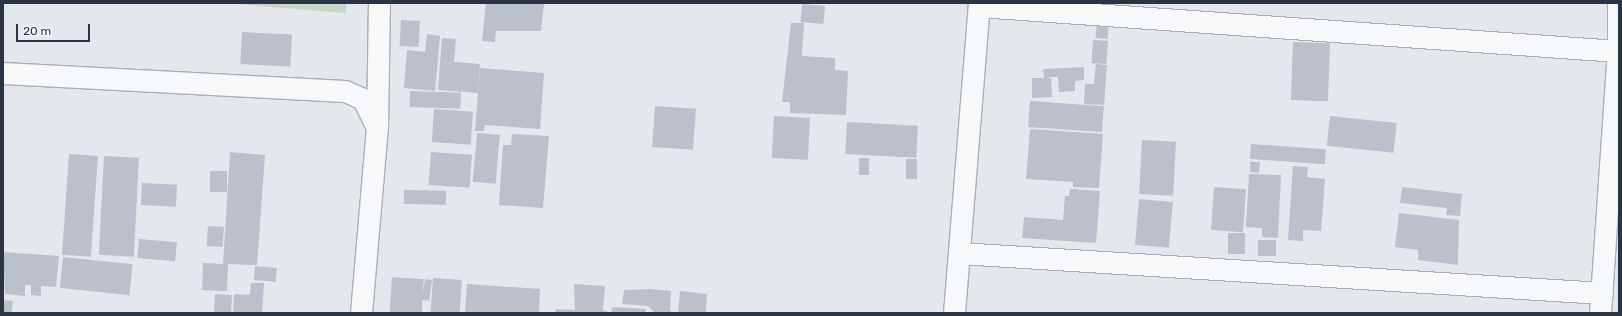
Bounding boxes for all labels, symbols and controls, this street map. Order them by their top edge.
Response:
scale bar [18,16,92,42]
text: 20 m [23,24,51,38]

